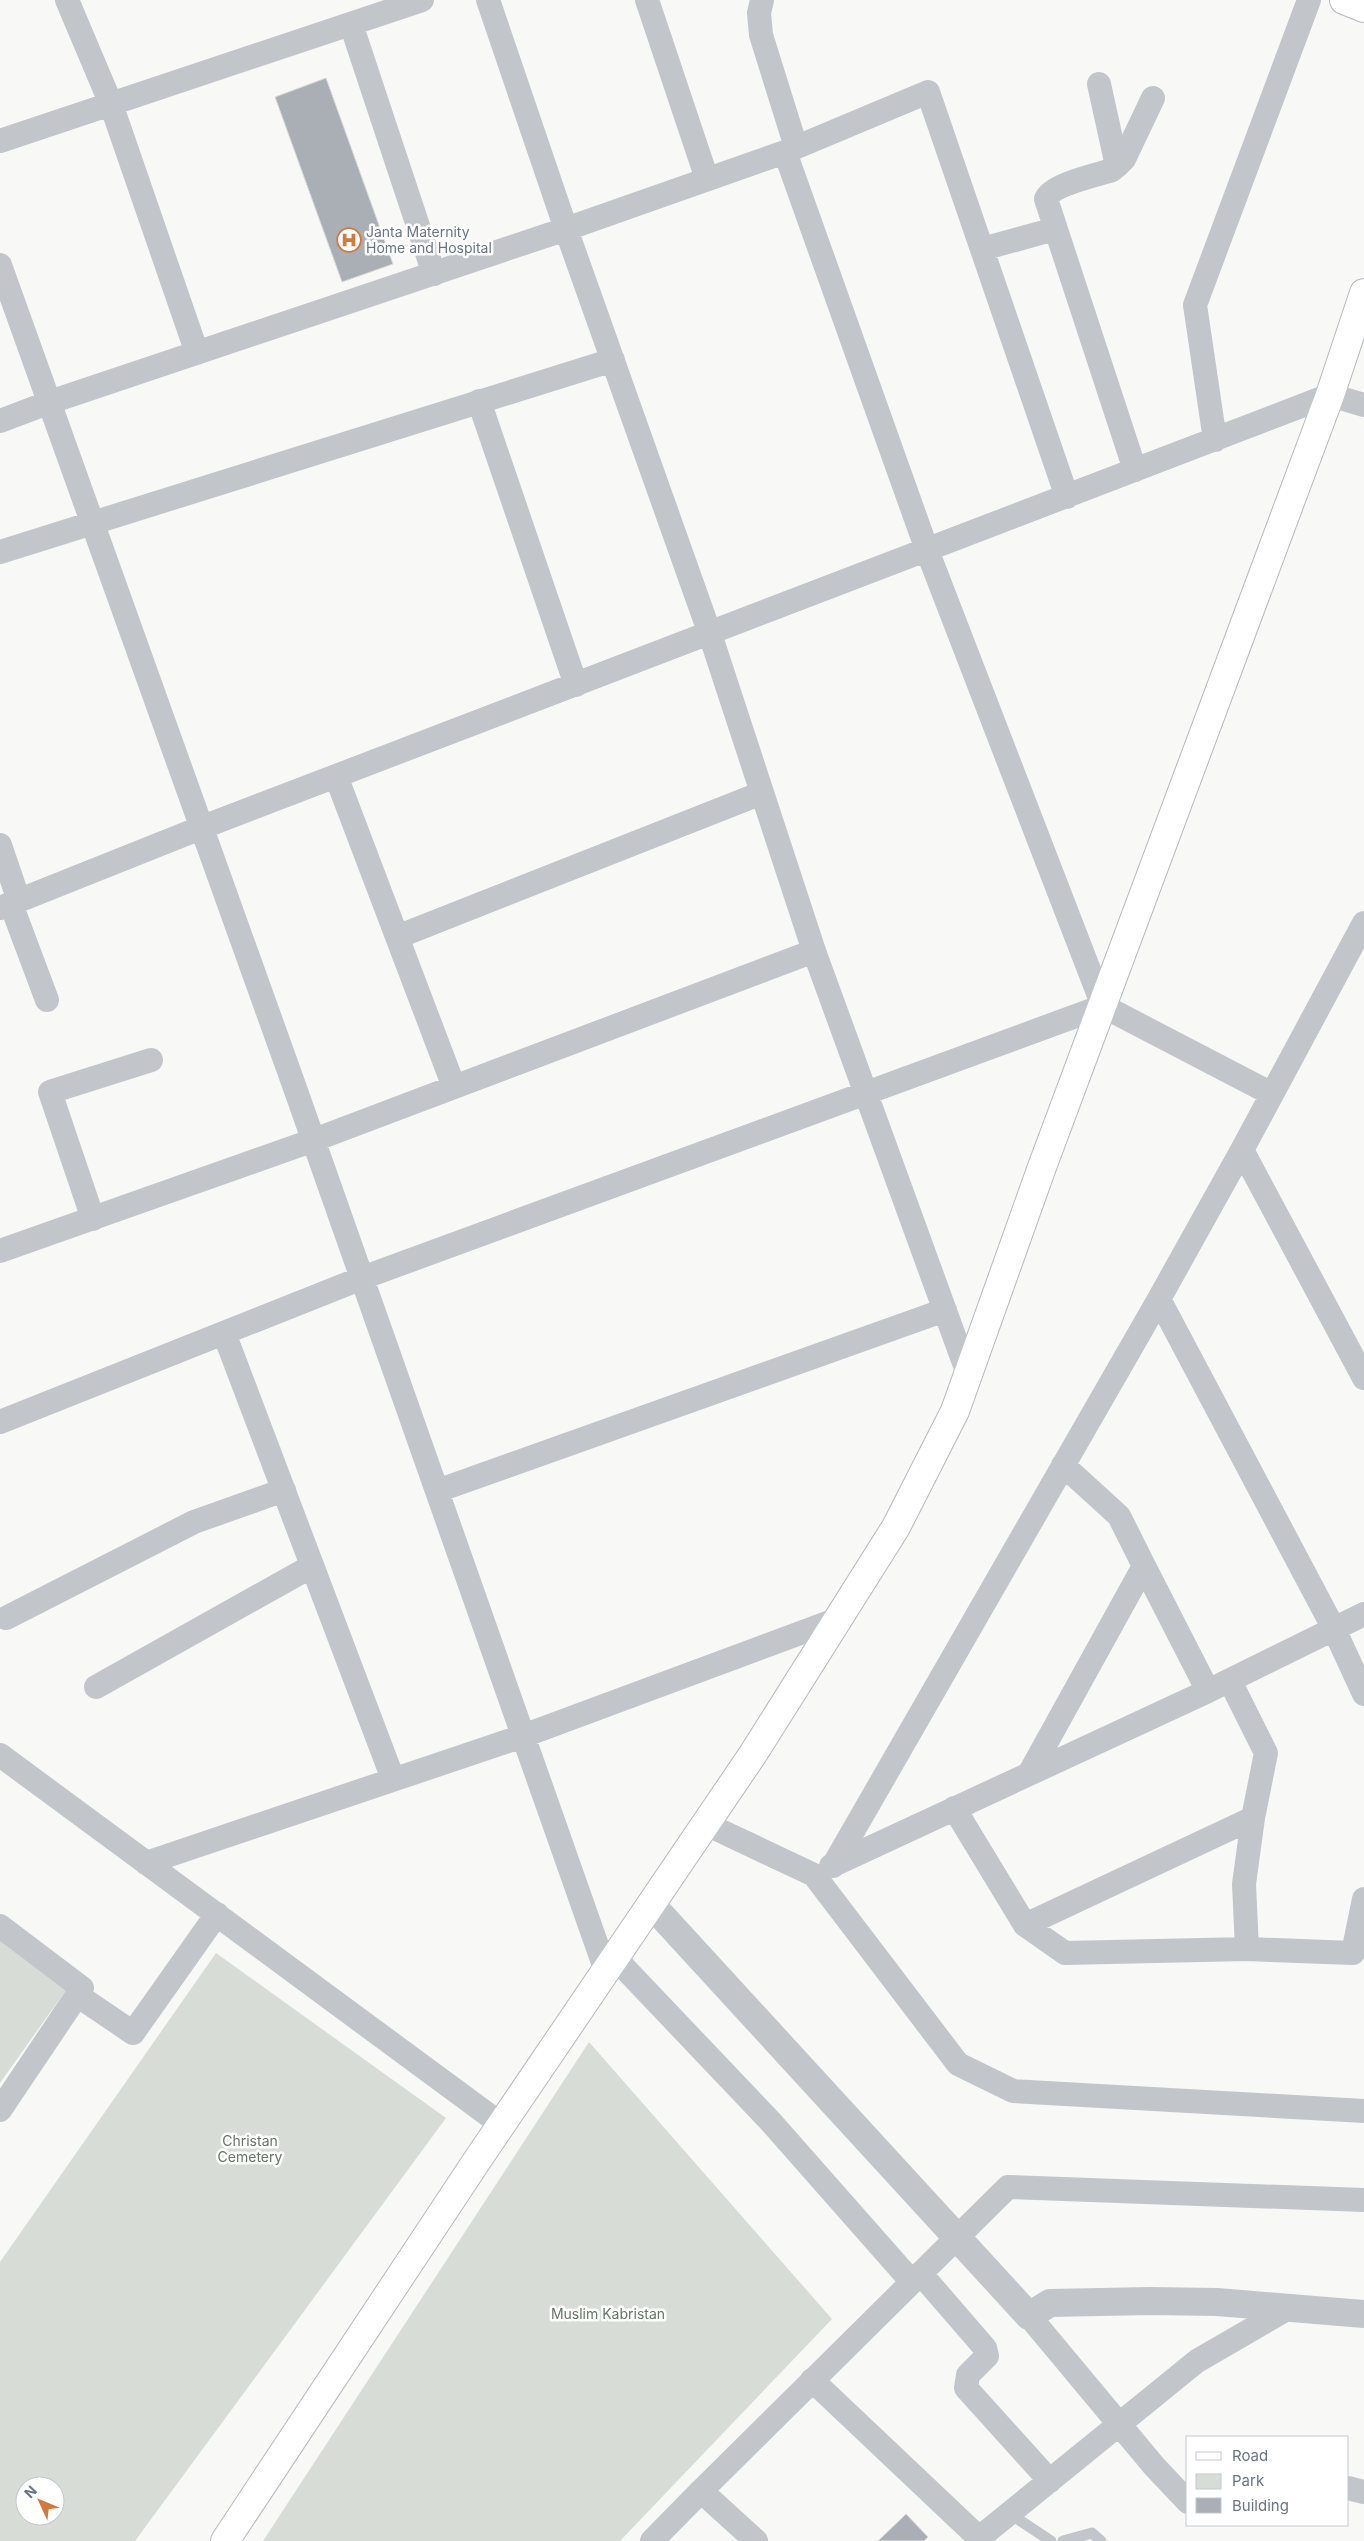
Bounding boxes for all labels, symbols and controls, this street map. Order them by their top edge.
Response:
place label: Janta Maternity Home and Hospital [366,223,492,256]
hospital icon: Janta Maternity Home and Hospital [336,227,362,253]
park label: Christan Cemetery [218,2132,283,2165]
park label: Muslim Kabristan [551,2305,665,2322]
legend [1186,2436,1349,2526]
text: Road [1232,2446,1268,2465]
text: Park [1232,2471,1265,2490]
north arrow [15,2476,65,2526]
text: N [20,2482,40,2501]
text: Building [1232,2496,1289,2515]

